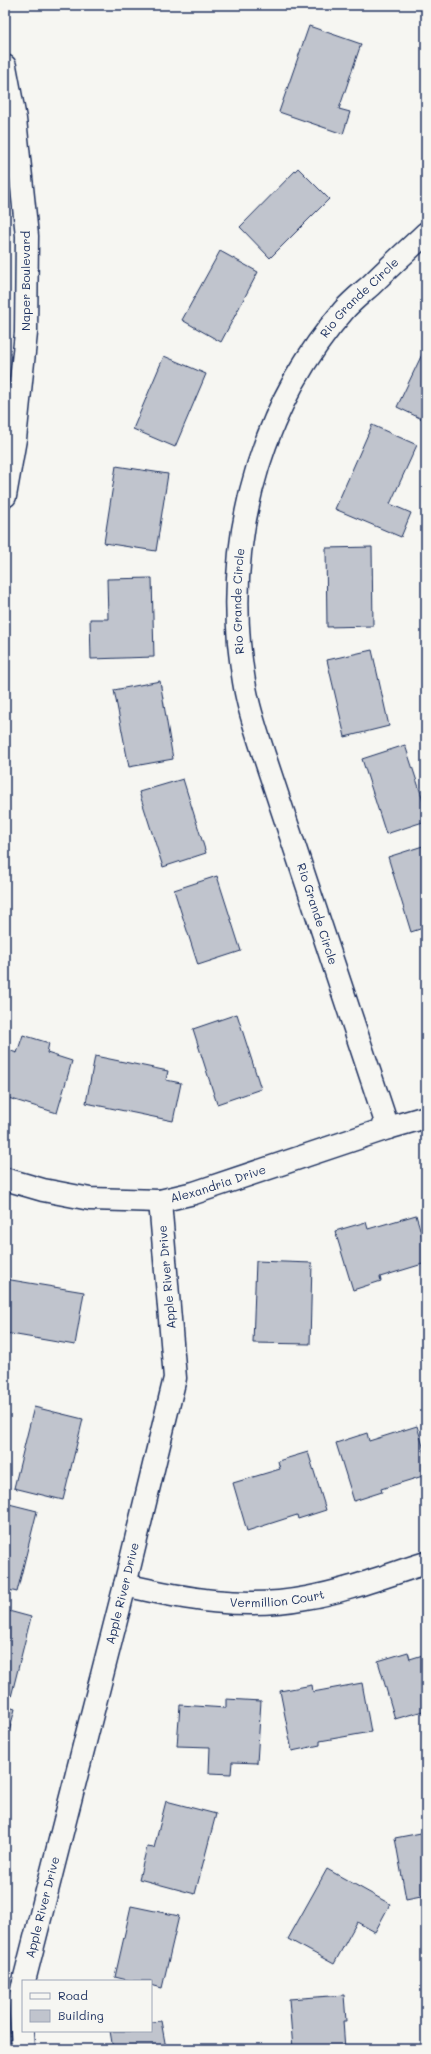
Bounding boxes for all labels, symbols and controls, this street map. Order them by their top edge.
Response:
street label: Naper Boulevard [17,231,33,331]
street label: Rio Grande Circle [316,254,401,341]
street label: Rio Grande Circle [228,547,248,655]
street label: Rio Grande Circle [294,861,342,967]
street label: Alexandria Drive [168,1161,268,1205]
street label: Apple River Drive [153,1225,179,1330]
street label: Apple River Drive [101,1541,142,1646]
street label: Vermillion Court [229,1586,326,1610]
street label: Apple River Drive [21,1855,62,1960]
legend [22,1980,152,2032]
text: Road [58,1987,88,2003]
text: Building [58,2007,104,2023]

